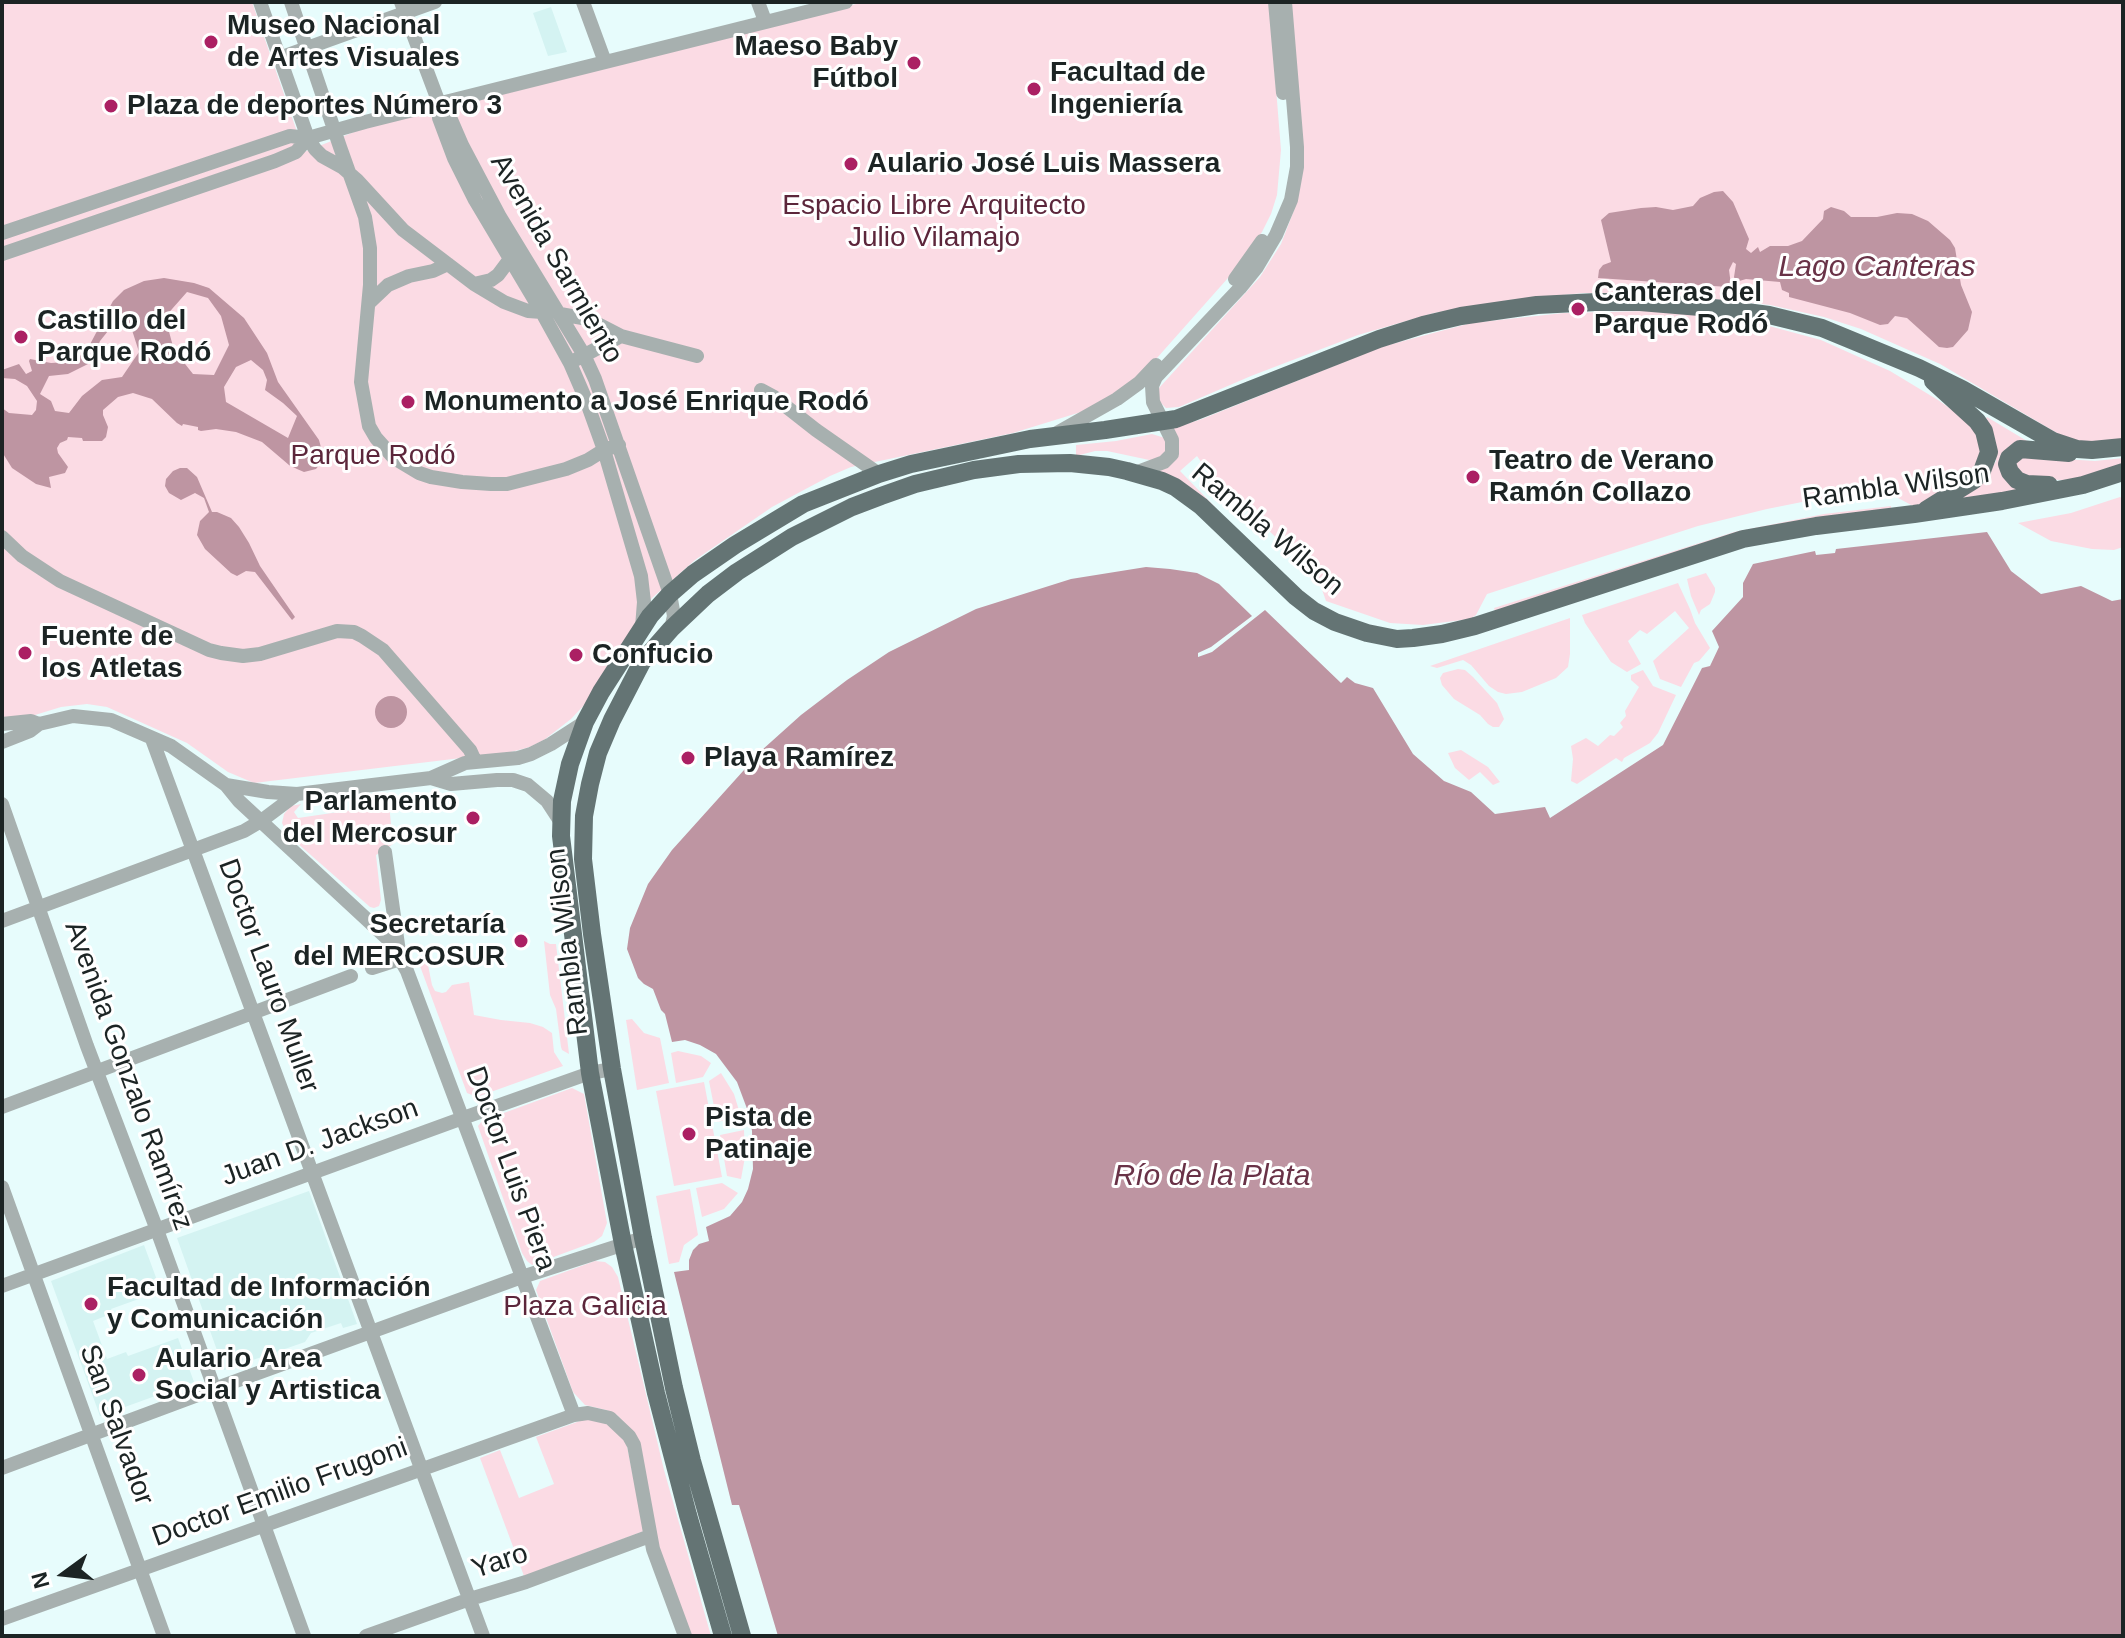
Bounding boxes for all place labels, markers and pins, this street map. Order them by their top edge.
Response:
place label: Museo Nacional de Artes Visuales [227,9,460,75]
place label: Maeso Baby Fútbol [735,30,898,96]
marker: Museo Nacional de Artes Visuales [202,33,220,51]
marker: Maeso Baby Fútbol [905,54,923,72]
place label: Facultad de Ingeniería [1050,56,1206,122]
marker: Facultad de Ingeniería [1025,80,1043,98]
place label: Plaza de deportes Número 3 [127,89,502,123]
marker: Plaza de deportes Número 3 [102,97,120,115]
place label: Aulario José Luis Massera [867,147,1220,181]
marker: Aulario José Luis Massera [842,155,860,173]
place label: Canteras del Parque Rodó [1594,276,1768,342]
marker: Canteras del Parque Rodó [1569,300,1587,318]
place label: Castillo del Parque Rodó [37,304,211,370]
marker: Castillo del Parque Rodó [12,328,30,346]
place label: Monumento a José Enrique Rodó [424,385,869,419]
marker: Monumento a José Enrique Rodó [399,393,417,411]
place label: Teatro de Verano Ramón Collazo [1489,444,1714,510]
marker: Teatro de Verano Ramón Collazo [1464,468,1482,486]
place label: Fuente de los Atletas [41,620,183,686]
place label: Confucio [592,638,713,672]
marker: Fuente de los Atletas [16,644,34,662]
marker: Confucio [567,646,585,664]
place label: Playa Ramírez [704,741,894,775]
marker: Playa Ramírez [679,749,697,767]
place label: Parlamento del Mercosur [283,785,457,851]
marker: Parlamento del Mercosur [464,809,482,827]
place label: Secretaría del MERCOSUR [293,908,505,974]
marker: Secretaría del MERCOSUR [512,932,530,950]
place label: Pista de Patinaje [705,1101,812,1167]
marker: Pista de Patinaje [680,1125,698,1143]
place label: Facultad de Información y Comunicación [107,1271,431,1337]
marker: Facultad de Información y Comunicación [82,1295,100,1313]
place label: Aulario Area Social y Artistica [155,1342,381,1408]
marker: Aulario Area Social y Artistica [130,1366,148,1384]

